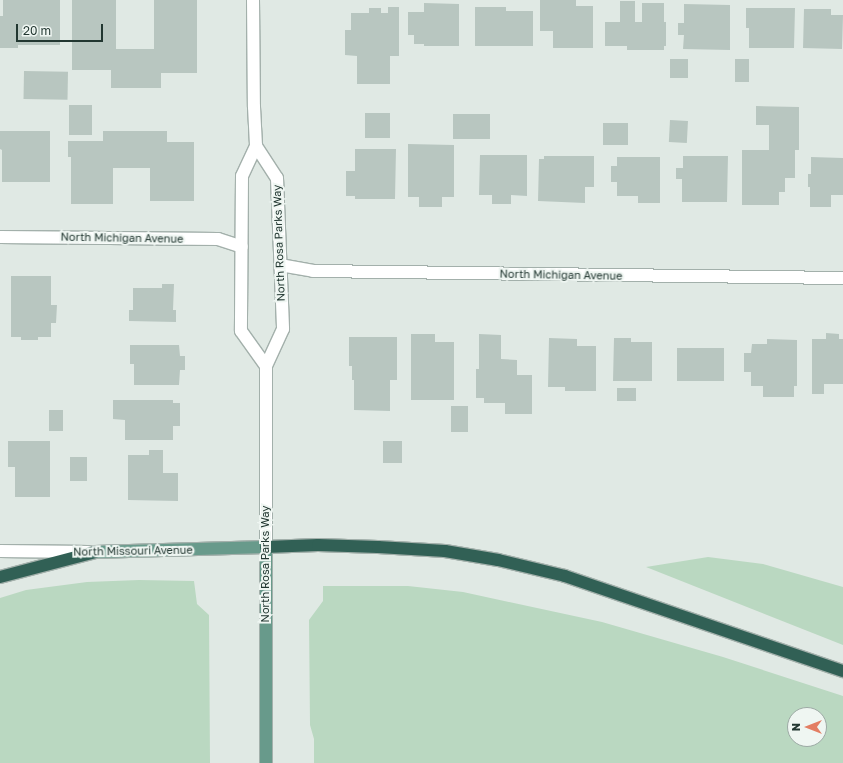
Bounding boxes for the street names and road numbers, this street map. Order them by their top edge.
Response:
street label: North Rosa Parks Way [270,184,288,302]
street label: North Michigan Avenue [60,230,184,246]
street label: North Michigan Avenue [499,267,623,283]
street label: North Rosa Parks Way [258,506,272,622]
street label: North Missouri Avenue [73,543,193,559]

